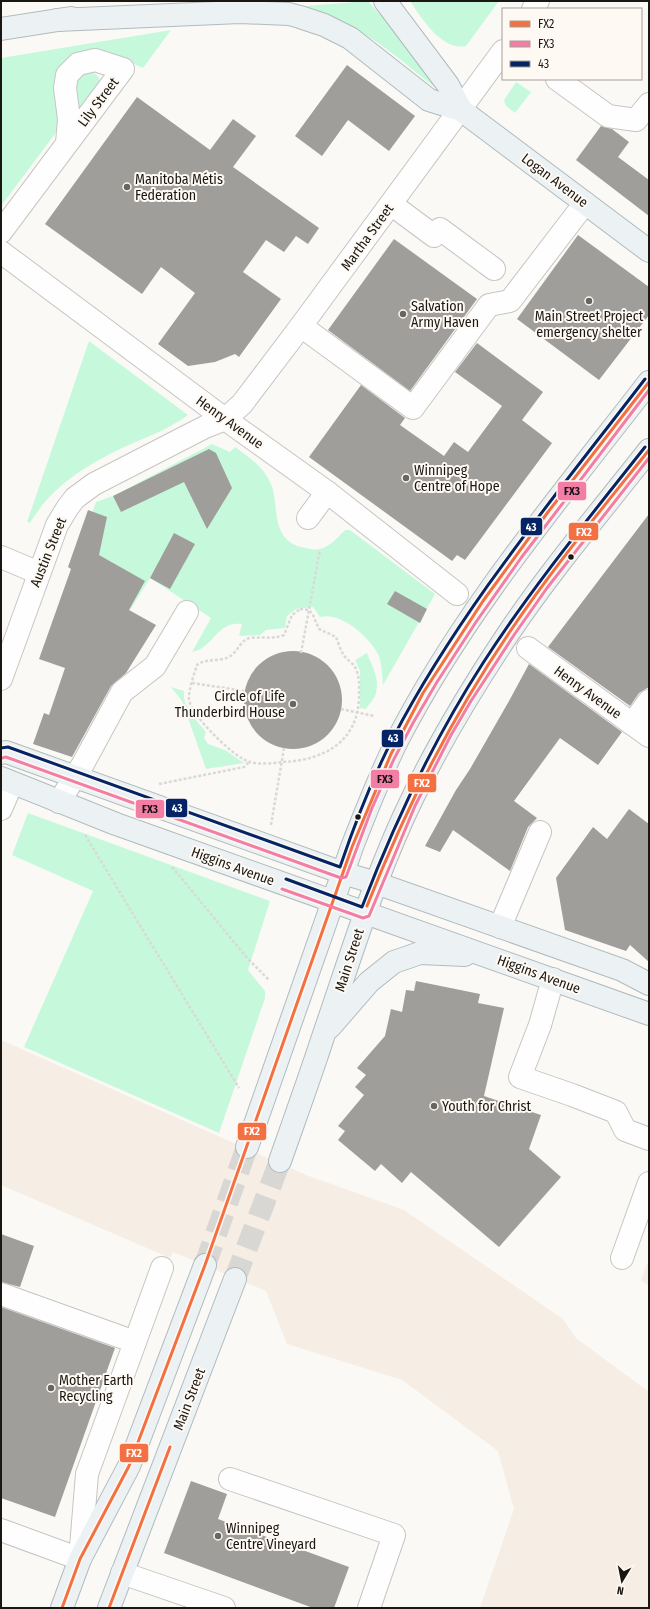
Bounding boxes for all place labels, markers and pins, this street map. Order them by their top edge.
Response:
place label: Manitoba Métis Federation [135,171,223,204]
marker: Manitoba Métis Federation [122,182,132,192]
marker: Main Street Project emergency shelter [584,296,594,306]
place label: Salvation Army Haven [411,298,479,331]
place label: Main Street Project emergency shelter [535,308,644,341]
marker: Salvation Army Haven [398,309,408,319]
place label: Winnipeg Centre of Hope [414,462,500,495]
marker: Winnipeg Centre of Hope [401,473,411,483]
unlabelled marker [566,552,576,562]
place label: Circle of Life Thunderbird House [175,688,285,721]
marker: Circle of Life Thunderbird House [288,699,298,709]
unlabelled marker [353,812,363,822]
place label: Youth for Christ [442,1098,532,1115]
marker: Youth for Christ [429,1101,439,1111]
place label: Mother Earth Recycling [59,1372,133,1405]
marker: Mother Earth Recycling [46,1383,56,1393]
place label: Winnipeg Centre Vineyard [226,1520,316,1553]
marker: Winnipeg Centre Vineyard [213,1531,223,1541]

